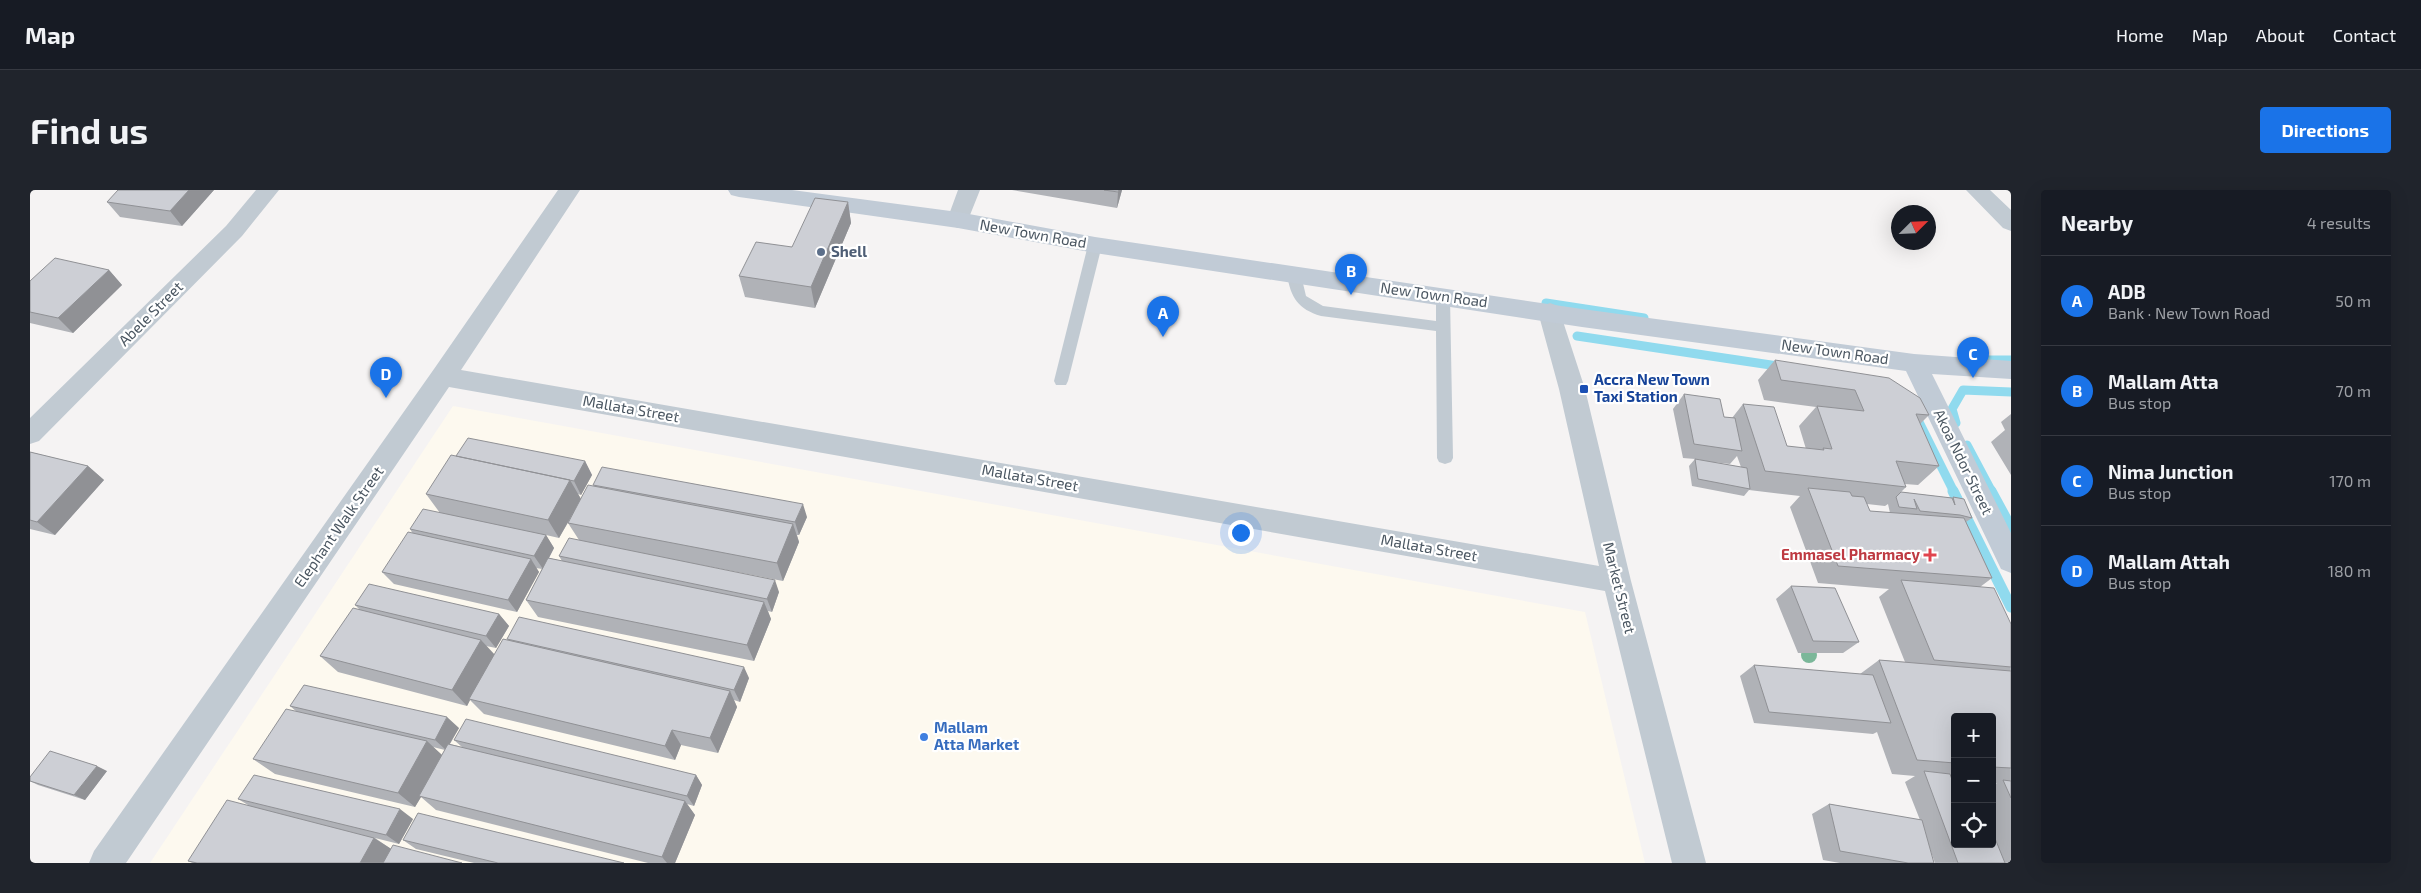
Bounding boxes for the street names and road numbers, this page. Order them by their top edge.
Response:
street label: New Town Road [978,215,1088,251]
street label: Abele Street [114,277,186,349]
street label: New Town Road [1379,278,1489,310]
street label: New Town Road [1780,335,1890,367]
street label: Mallata Street [582,391,681,425]
street label: Akoa Ndor Street [1931,406,1997,518]
street label: Mallata Street [981,460,1080,494]
street label: Elephant Walk Street [290,462,387,590]
street label: Mallata Street [1380,530,1479,564]
street label: Market Street [1600,540,1640,636]

